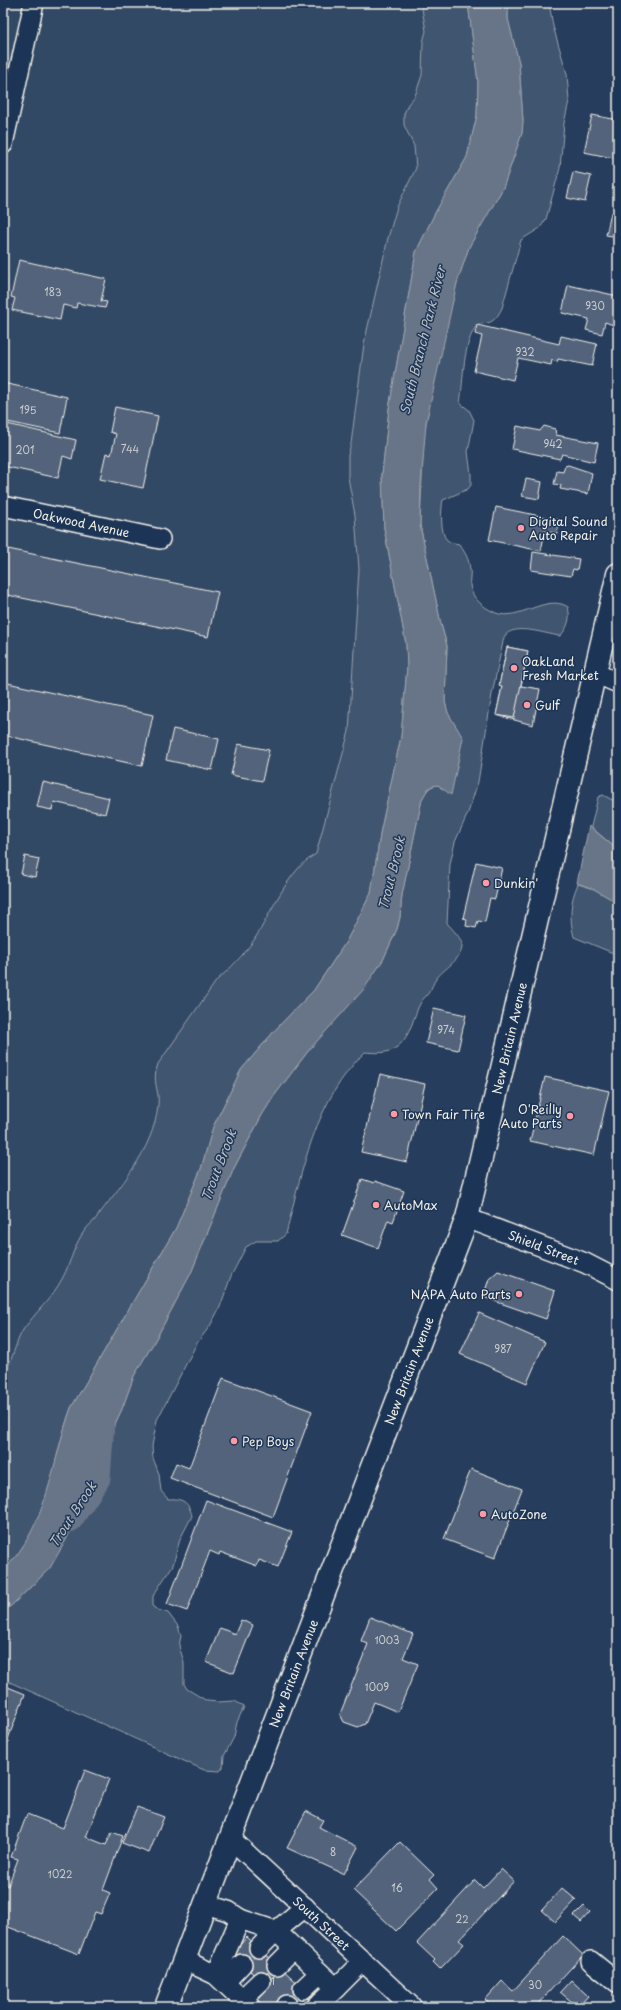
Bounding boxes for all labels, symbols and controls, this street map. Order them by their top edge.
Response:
water label: South Branch Park River [394,262,450,416]
house number: 183 [44,284,62,299]
house number: 930 [585,298,605,313]
house number: 932 [516,344,535,359]
house number: 195 [20,402,37,417]
house number: 942 [543,436,563,451]
house number: 744 [121,441,140,456]
house number: 201 [16,442,34,457]
street label: Oakwood Avenue [31,504,132,541]
place label: Digital Sound Auto Repair [529,512,608,544]
marker: Digital Sound Auto Repair [516,523,526,533]
place label: OakLand Fresh Market [522,652,599,684]
marker: OakLand Fresh Market [509,663,519,673]
place label: Gulf [535,696,561,714]
marker: Gulf [522,700,532,710]
water label: Trout Brook [373,834,409,912]
place label: Dunkin' [494,874,538,892]
marker: Dunkin' [481,878,491,888]
street label: New Britain Avenue [487,980,531,1096]
house number: 974 [437,1022,455,1037]
place label: O'Reilly Auto Parts [501,1100,562,1132]
place label: Town Fair Tire [402,1105,485,1123]
marker: Town Fair Tire [389,1109,399,1119]
marker: O'Reilly Auto Parts [565,1111,575,1121]
water label: Trout Brook [196,1126,241,1204]
place label: AutoMax [384,1196,437,1214]
marker: AutoMax [371,1200,381,1210]
street label: Shield Street [505,1225,582,1269]
place label: NAPA Auto Parts [411,1285,511,1303]
marker: NAPA Auto Parts [514,1289,524,1299]
street label: New Britain Avenue [380,1313,438,1428]
house number: 987 [494,1341,512,1356]
place label: Pep Boys [242,1432,295,1450]
marker: Pep Boys [229,1436,239,1446]
water label: Trout Brook [44,1477,101,1551]
place label: AutoZone [491,1505,548,1523]
marker: AutoZone [478,1509,488,1519]
street label: New Britain Avenue [264,1616,322,1730]
house number: 1003 [374,1632,400,1647]
house number: 1009 [365,1679,389,1694]
house number: 8 [330,1844,336,1859]
house number: 1022 [48,1866,72,1881]
house number: 16 [391,1880,403,1895]
street label: South Street [289,1892,354,1954]
house number: 22 [455,1911,469,1926]
house number: 1 [271,1973,275,1988]
house number: 30 [528,1977,542,1992]

